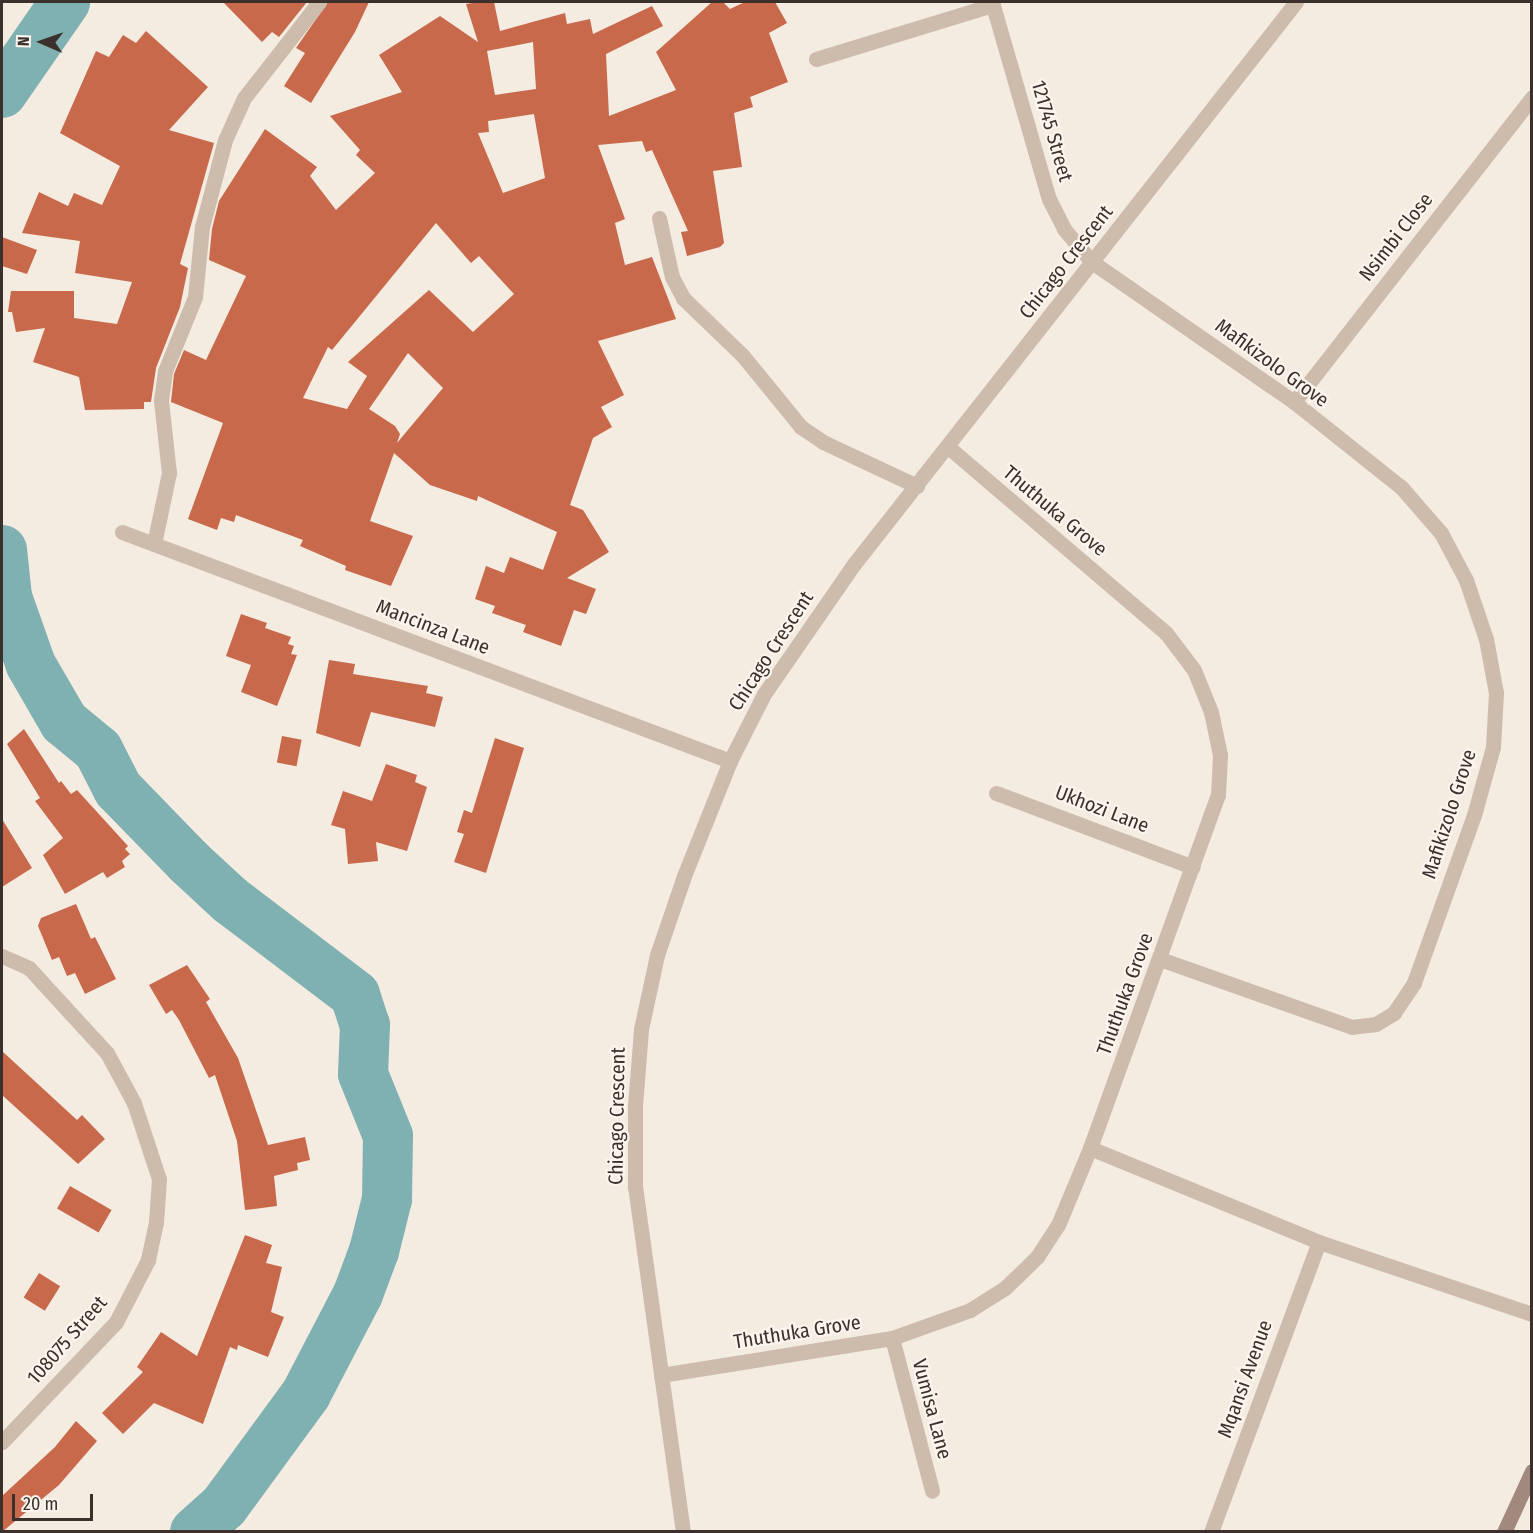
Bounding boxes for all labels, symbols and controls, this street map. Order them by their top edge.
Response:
north arrow [12,12,72,72]
text: N [14,36,33,46]
street label: 121745 Street [1026,78,1078,184]
street label: Nsimbi Close [1354,188,1438,286]
street label: Chicago Crescent [1014,200,1118,324]
street label: Mafikizolo Grove [1211,314,1333,412]
street label: Thuthuka Grove [998,461,1112,561]
street label: Chicago Crescent [723,587,819,715]
street label: Mancinza Lane [373,594,493,660]
street label: Mafikizolo Grove [1417,746,1481,882]
street label: Ukhozi Lane [1052,780,1152,838]
street label: Thuthuka Grove [1092,930,1158,1058]
street label: Chicago Crescent [604,1047,630,1185]
street label: 108075 Street [22,1291,112,1389]
street label: Thuthuka Grove [732,1310,862,1354]
street label: Mqansi Avenue [1213,1317,1277,1441]
street label: Vumisa Lane [907,1356,957,1462]
scale bar [15,1482,96,1520]
text: 20 m [23,1493,58,1515]

